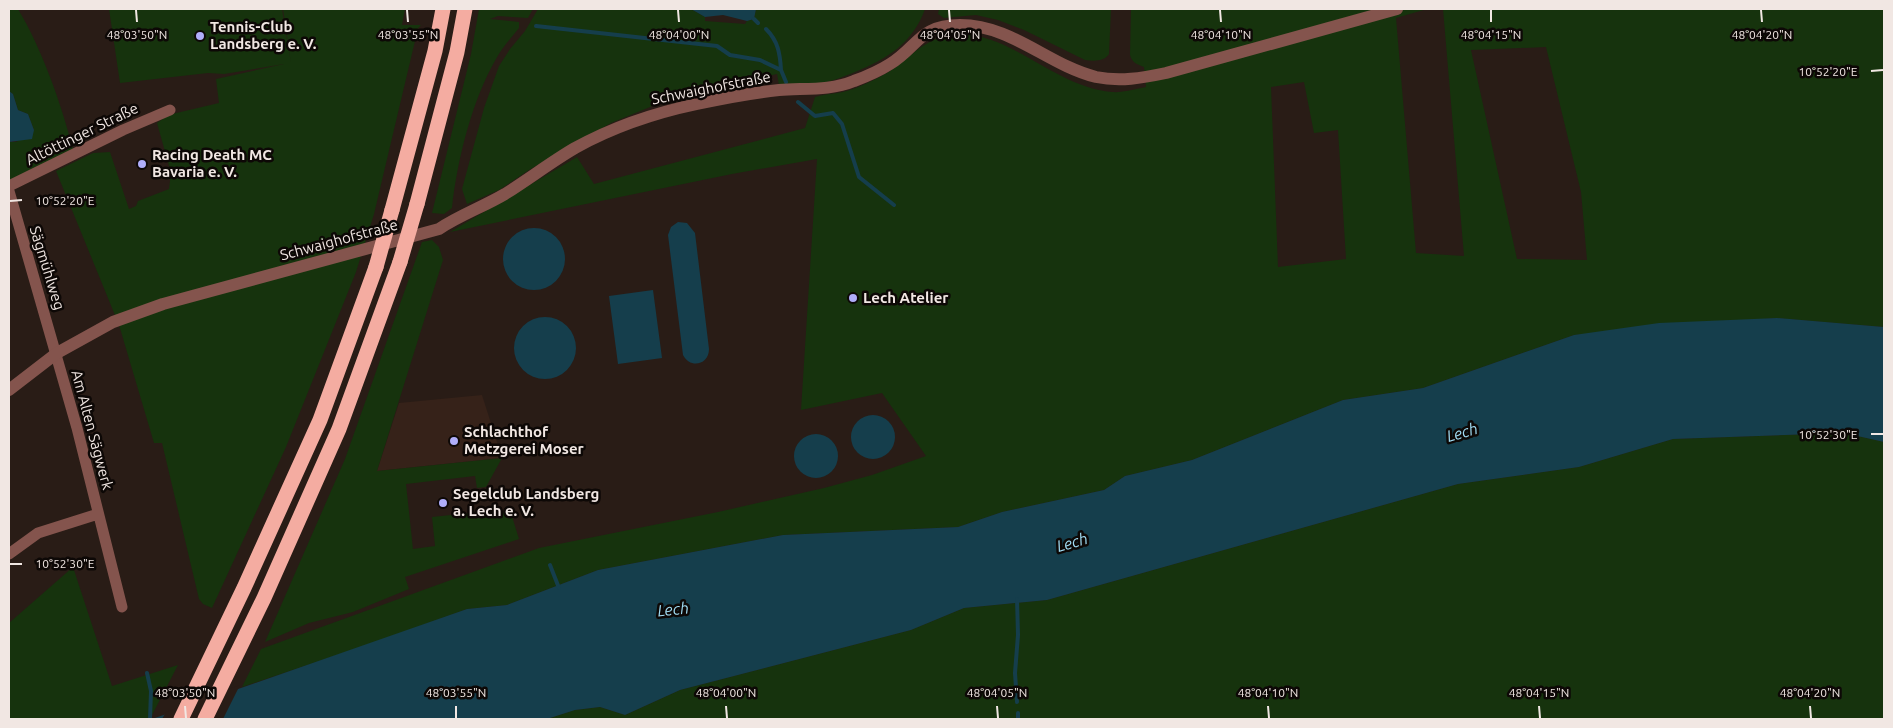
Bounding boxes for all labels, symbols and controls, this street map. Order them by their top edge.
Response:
place label: Tennis-Club Landsberg e. V. [210,18,317,52]
text: 48°03'50"N [107,28,167,41]
text: 48°03'55"N [378,28,438,41]
text: 48°04'00"N [649,28,709,41]
text: 48°04'05"N [920,28,980,41]
text: 48°04'10"N [1191,28,1251,41]
text: 48°04'15"N [1461,28,1521,41]
text: 48°04'20"N [1732,28,1792,41]
marker: Tennis-Club Landsberg e. V. [194,30,206,42]
text: 10°52'20"E [1799,65,1858,78]
street label: Schwaighofstraße [650,68,772,107]
street label: Altöttinger Straße [23,99,141,168]
place label: Racing Death MC Bavaria e. V. [152,146,272,180]
marker: Racing Death MC Bavaria e. V. [136,158,148,170]
text: 10°52'20"E [36,194,95,207]
street label: Schwaighofstraße [278,216,400,263]
street label: Sägmühlweg [27,224,68,312]
place label: Lech Atelier [863,289,949,306]
marker: Lech Atelier [847,292,859,304]
street label: Am Alten Sägwerk [68,368,117,492]
water label: Lech [1444,419,1480,445]
place label: Schlachthof Metzgerei Moser [464,423,585,457]
text: 10°52'30"E [1799,428,1858,441]
marker: Schlachthof Metzgerei Moser [448,435,460,447]
place label: Segelclub Landsberg a. Lech e. V. [453,485,599,519]
marker: Segelclub Landsberg a. Lech e. V. [437,497,449,509]
water label: Lech [1054,529,1090,555]
text: 10°52'30"E [36,557,95,570]
water label: Lech [656,598,690,620]
text: 48°03'50"N [155,686,215,699]
text: 48°03'55"N [426,686,486,699]
text: 48°04'00"N [696,686,756,699]
text: 48°04'05"N [967,686,1027,699]
text: 48°04'10"N [1238,686,1298,699]
text: 48°04'15"N [1509,686,1569,699]
text: 48°04'20"N [1780,686,1840,699]

